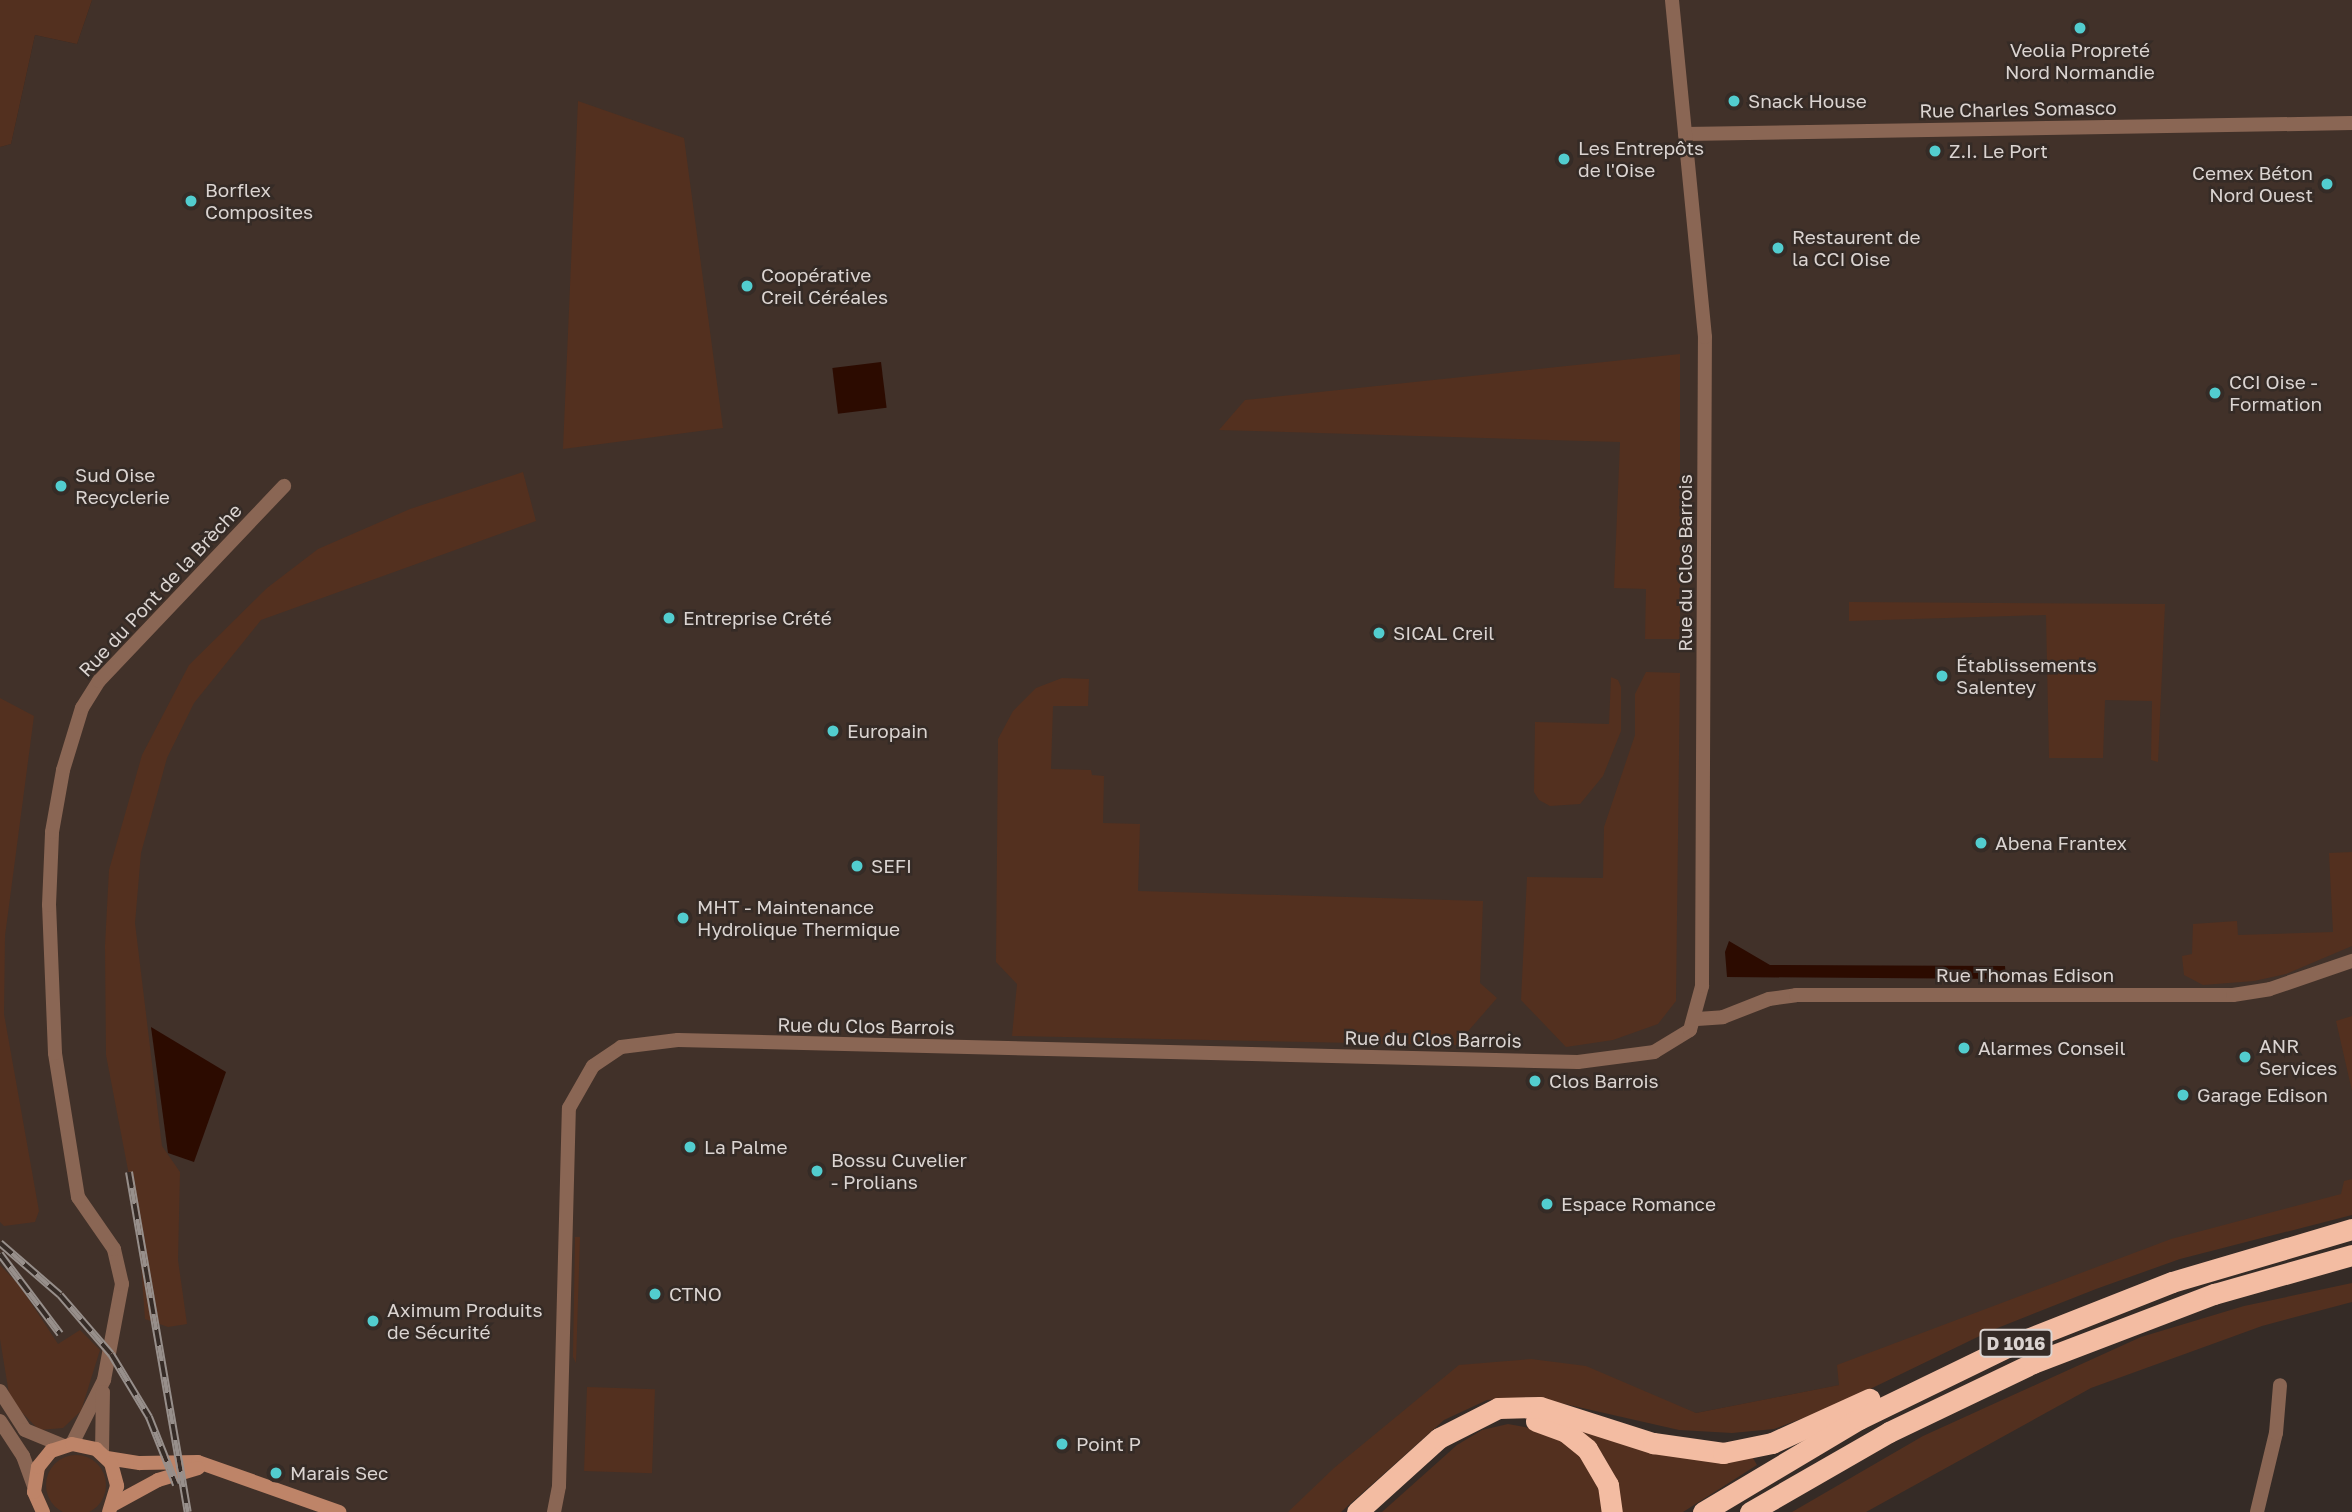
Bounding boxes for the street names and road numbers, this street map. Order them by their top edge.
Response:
street label: Rue Charles Somasco [1919,96,2117,122]
street label: Rue du Clos Barrois [1674,474,1696,652]
street label: Rue du Pont de la Brèche [74,499,246,681]
street label: Rue Thomas Edison [1936,964,2114,986]
street label: Rue du Clos Barrois [777,1013,955,1039]
street label: Rue du Clos Barrois [1344,1026,1522,1052]
road number: D 1016 [1979,1328,2053,1358]

